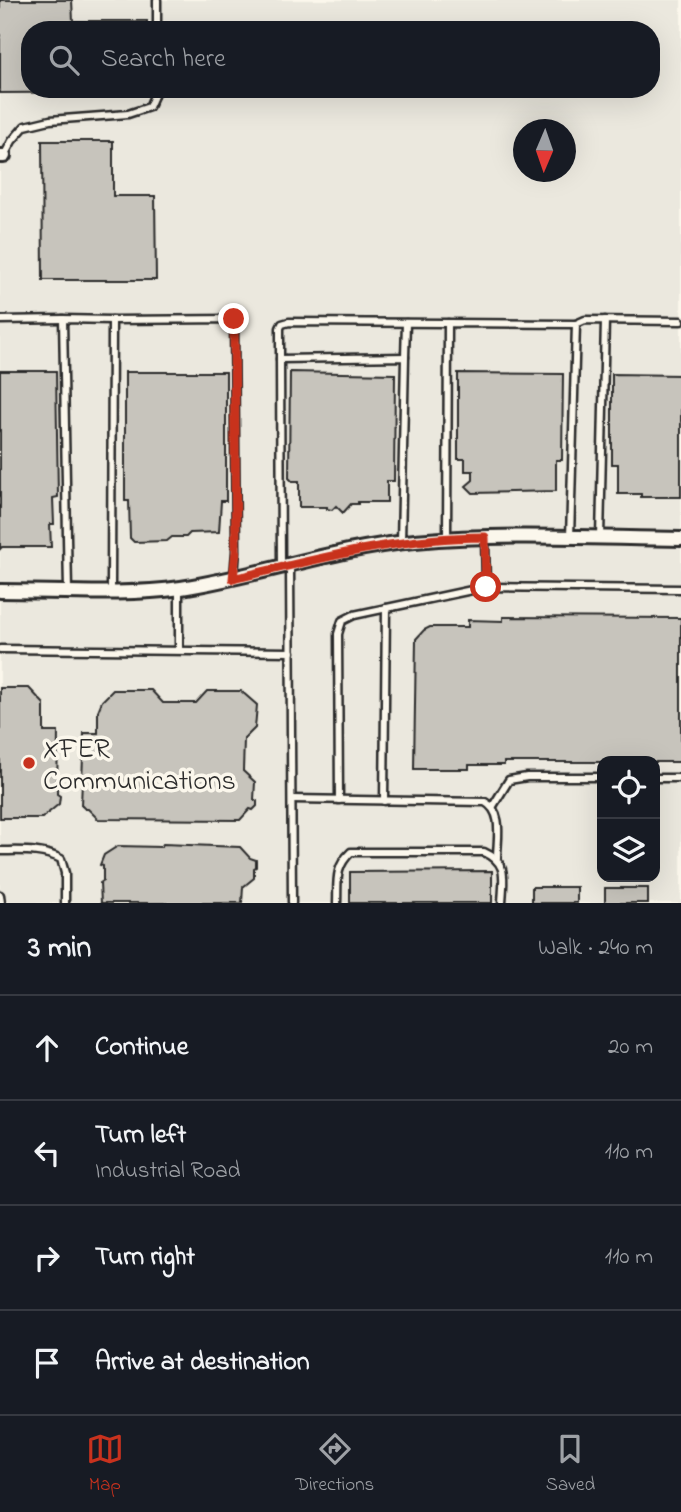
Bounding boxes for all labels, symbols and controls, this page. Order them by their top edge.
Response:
search box [21,21,660,98]
icon: search [45,41,83,79]
text: Search here [101,41,226,79]
north arrow [513,119,576,182]
route end [218,303,249,334]
route start [470,571,501,602]
place label: XFER Communications [43,730,236,803]
marker: XFER Communications [21,755,37,771]
map controls [597,756,660,882]
button: locate [597,756,660,819]
button: layers [597,819,660,882]
text: 3 min [28,927,91,971]
text: Walk · 240 m [538,932,653,965]
icon: ahead [28,1029,66,1067]
text: Continue [95,1029,188,1067]
text: 20 m [608,1031,653,1064]
text: Turn left [95,1117,186,1155]
icon: left [28,1134,66,1172]
text: 110 m [605,1136,653,1169]
text: Industrial Road [95,1155,241,1188]
icon: right [28,1239,66,1277]
text: Turn right [95,1239,195,1277]
text: 110 m [605,1241,653,1274]
icon: arrive [28,1344,66,1382]
text: Arrive at destination [95,1344,310,1382]
tab: Map [86,1430,124,1499]
tab: Directions [295,1430,374,1499]
tab: Saved [546,1430,595,1499]

